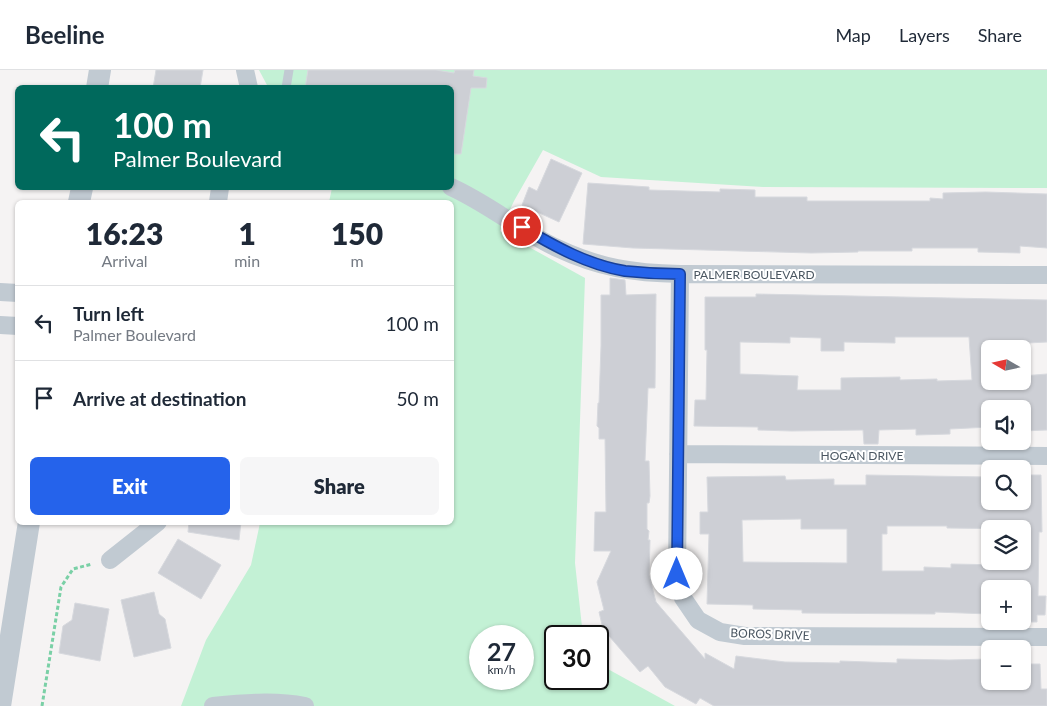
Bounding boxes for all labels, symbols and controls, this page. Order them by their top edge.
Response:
text: Beeline [25,20,105,49]
text: Map [835,24,871,46]
text: Layers [899,24,950,46]
text: Share [978,24,1022,46]
text: 100 m [113,103,212,145]
icon: left [30,105,95,170]
text: Palmer Boulevard [113,145,282,172]
pin [501,206,543,248]
icon: arrive [508,213,536,241]
text: 16:23 [86,215,163,251]
text: 1 [238,215,256,251]
text: 150 [331,215,383,251]
text: Arrival [102,251,148,270]
text: min [234,251,260,270]
text: m [350,251,364,270]
street label: PALMER BOULEVARD [693,267,815,282]
text: Turn left [73,302,144,325]
icon: left [30,309,58,337]
text: 100 m [385,312,439,335]
text: Palmer Boulevard [73,325,196,344]
north arrow [981,340,1031,390]
map controls [981,340,1031,690]
icon: arrive [30,384,58,412]
text: Arrive at destination [73,387,246,410]
text: 50 m [396,387,439,410]
button: sound [981,400,1031,450]
street label: HOGAN DRIVE [821,448,904,463]
button: Exit [30,457,230,515]
button: Share [240,457,439,515]
button: search [981,460,1031,510]
button: layers [981,520,1031,570]
position arrow [650,547,702,599]
button: + [981,580,1031,630]
speed limit sign: 30 [544,625,609,690]
street label: BOROS DRIVE [730,625,810,643]
text: 27 [487,636,516,666]
button: − [981,640,1031,690]
text: km/h [487,662,516,677]

